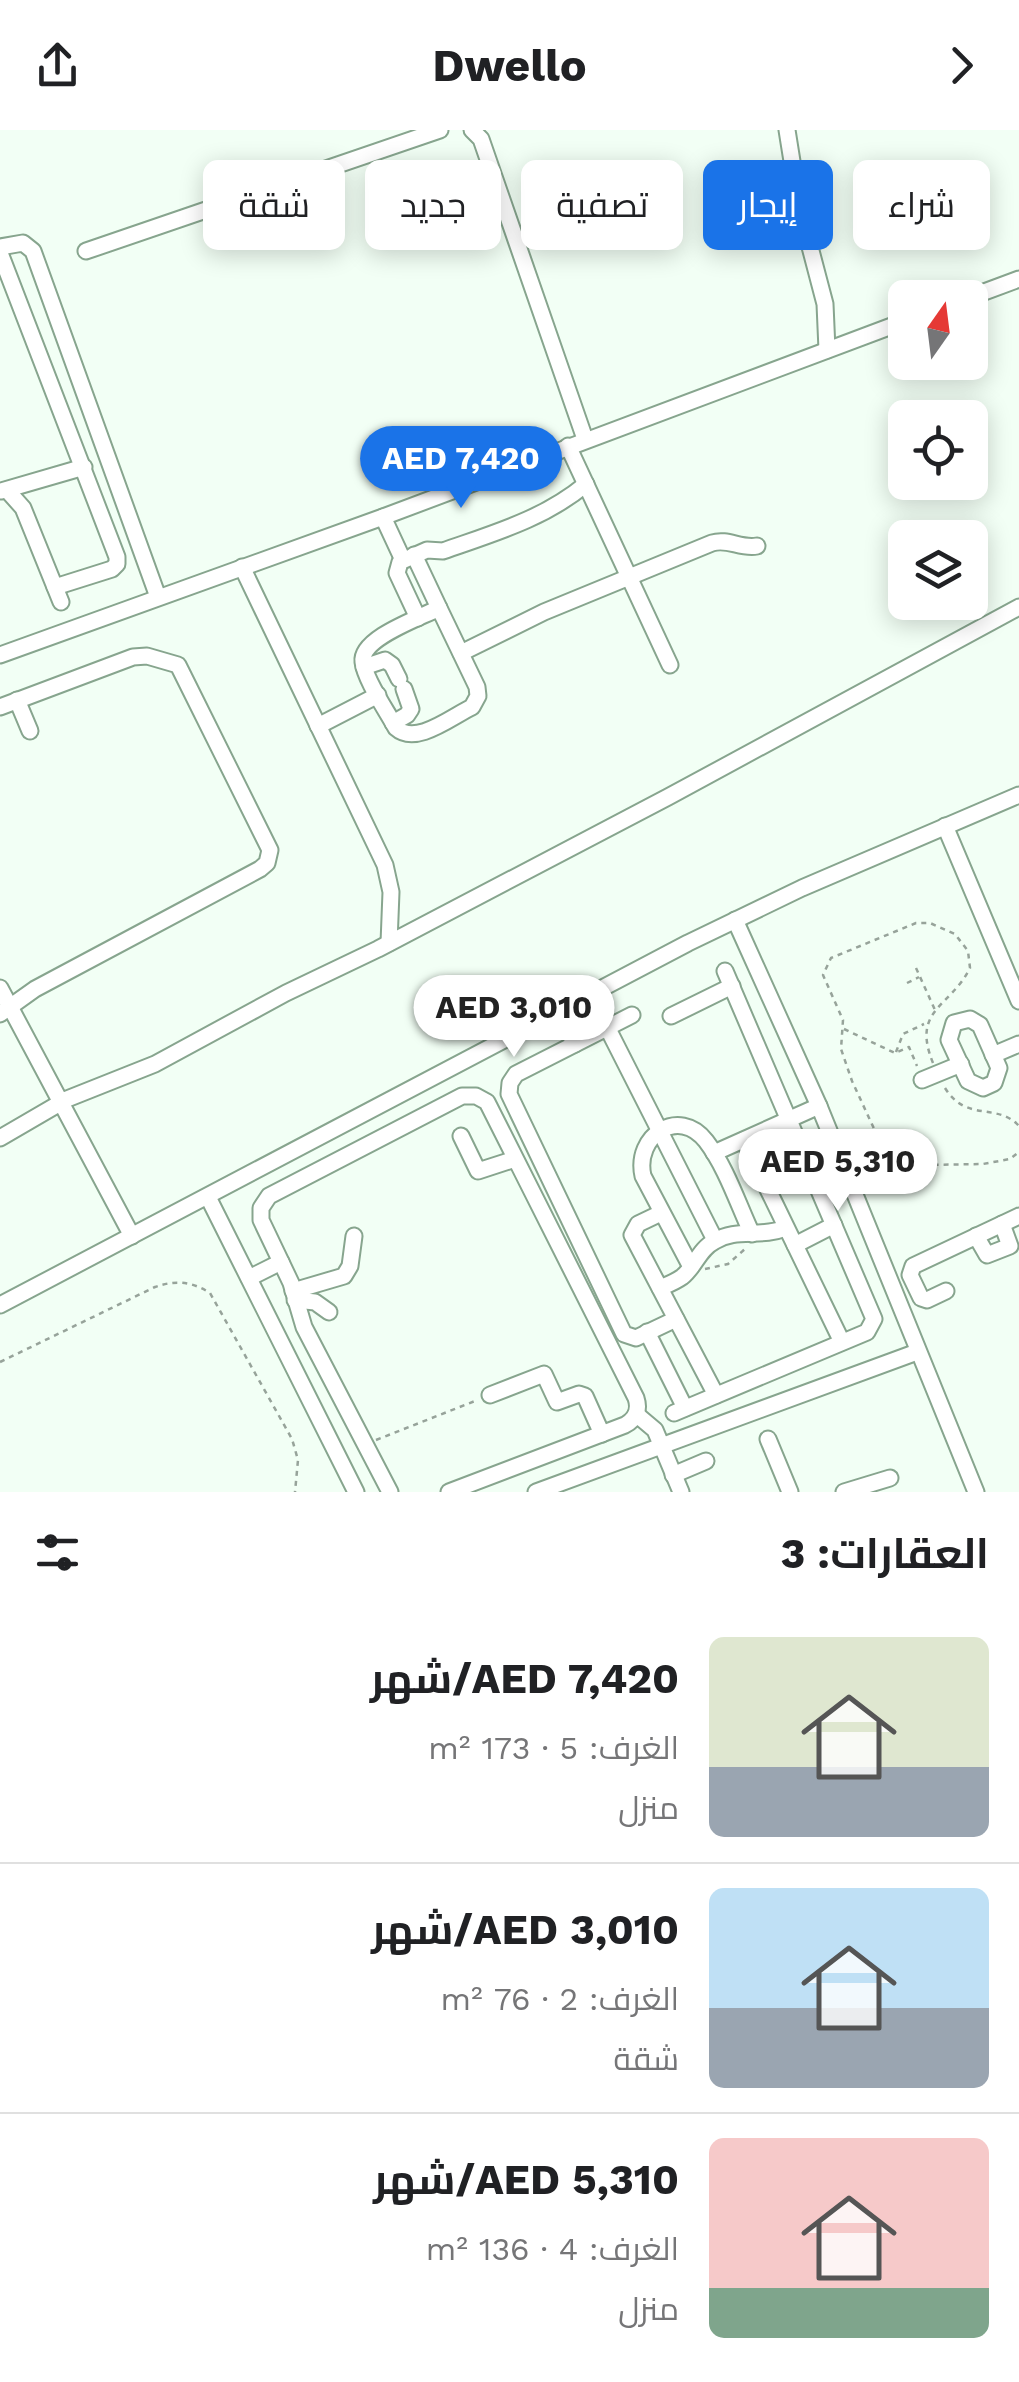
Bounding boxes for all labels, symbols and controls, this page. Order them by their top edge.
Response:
icon: share [30,38,85,93]
icon: forward [934,38,989,93]
text: Dwello [432,39,587,92]
chip: شقة [203,160,345,250]
chip: جديد [365,160,501,250]
chip: تصفية [521,160,683,250]
chip: إيجار [703,160,833,250]
chip: شراء [853,160,990,250]
north arrow [888,280,988,380]
map controls [888,280,988,620]
button: locate [888,400,988,500]
pin: AED 7,420 [347,426,575,511]
text: AED 7,420 [382,439,540,477]
button: layers [888,520,988,620]
pin: AED 3,010 [400,975,628,1060]
text: AED 3,010 [436,988,592,1026]
pin: AED 5,310 [724,1129,952,1214]
text: AED 5,310 [760,1142,916,1180]
icon: filters [30,1525,85,1580]
text: العقارات: 3 [780,1529,989,1578]
text: AED 7,420/شهر [370,1654,679,1703]
icon: home [789,1677,909,1797]
text: الغرف: 5 · 173 m² [428,1729,679,1767]
text: منزل [618,1789,679,1827]
text: AED 3,010/شهر [371,1905,679,1954]
icon: home [789,1928,909,2048]
text: الغرف: 2 · 76 m² [441,1980,679,2018]
text: شقة [614,2040,679,2078]
text: AED 5,310/شهر [373,2155,679,2204]
icon: home [789,2178,909,2298]
text: الغرف: 4 · 136 m² [426,2230,679,2268]
text: منزل [618,2290,679,2328]

